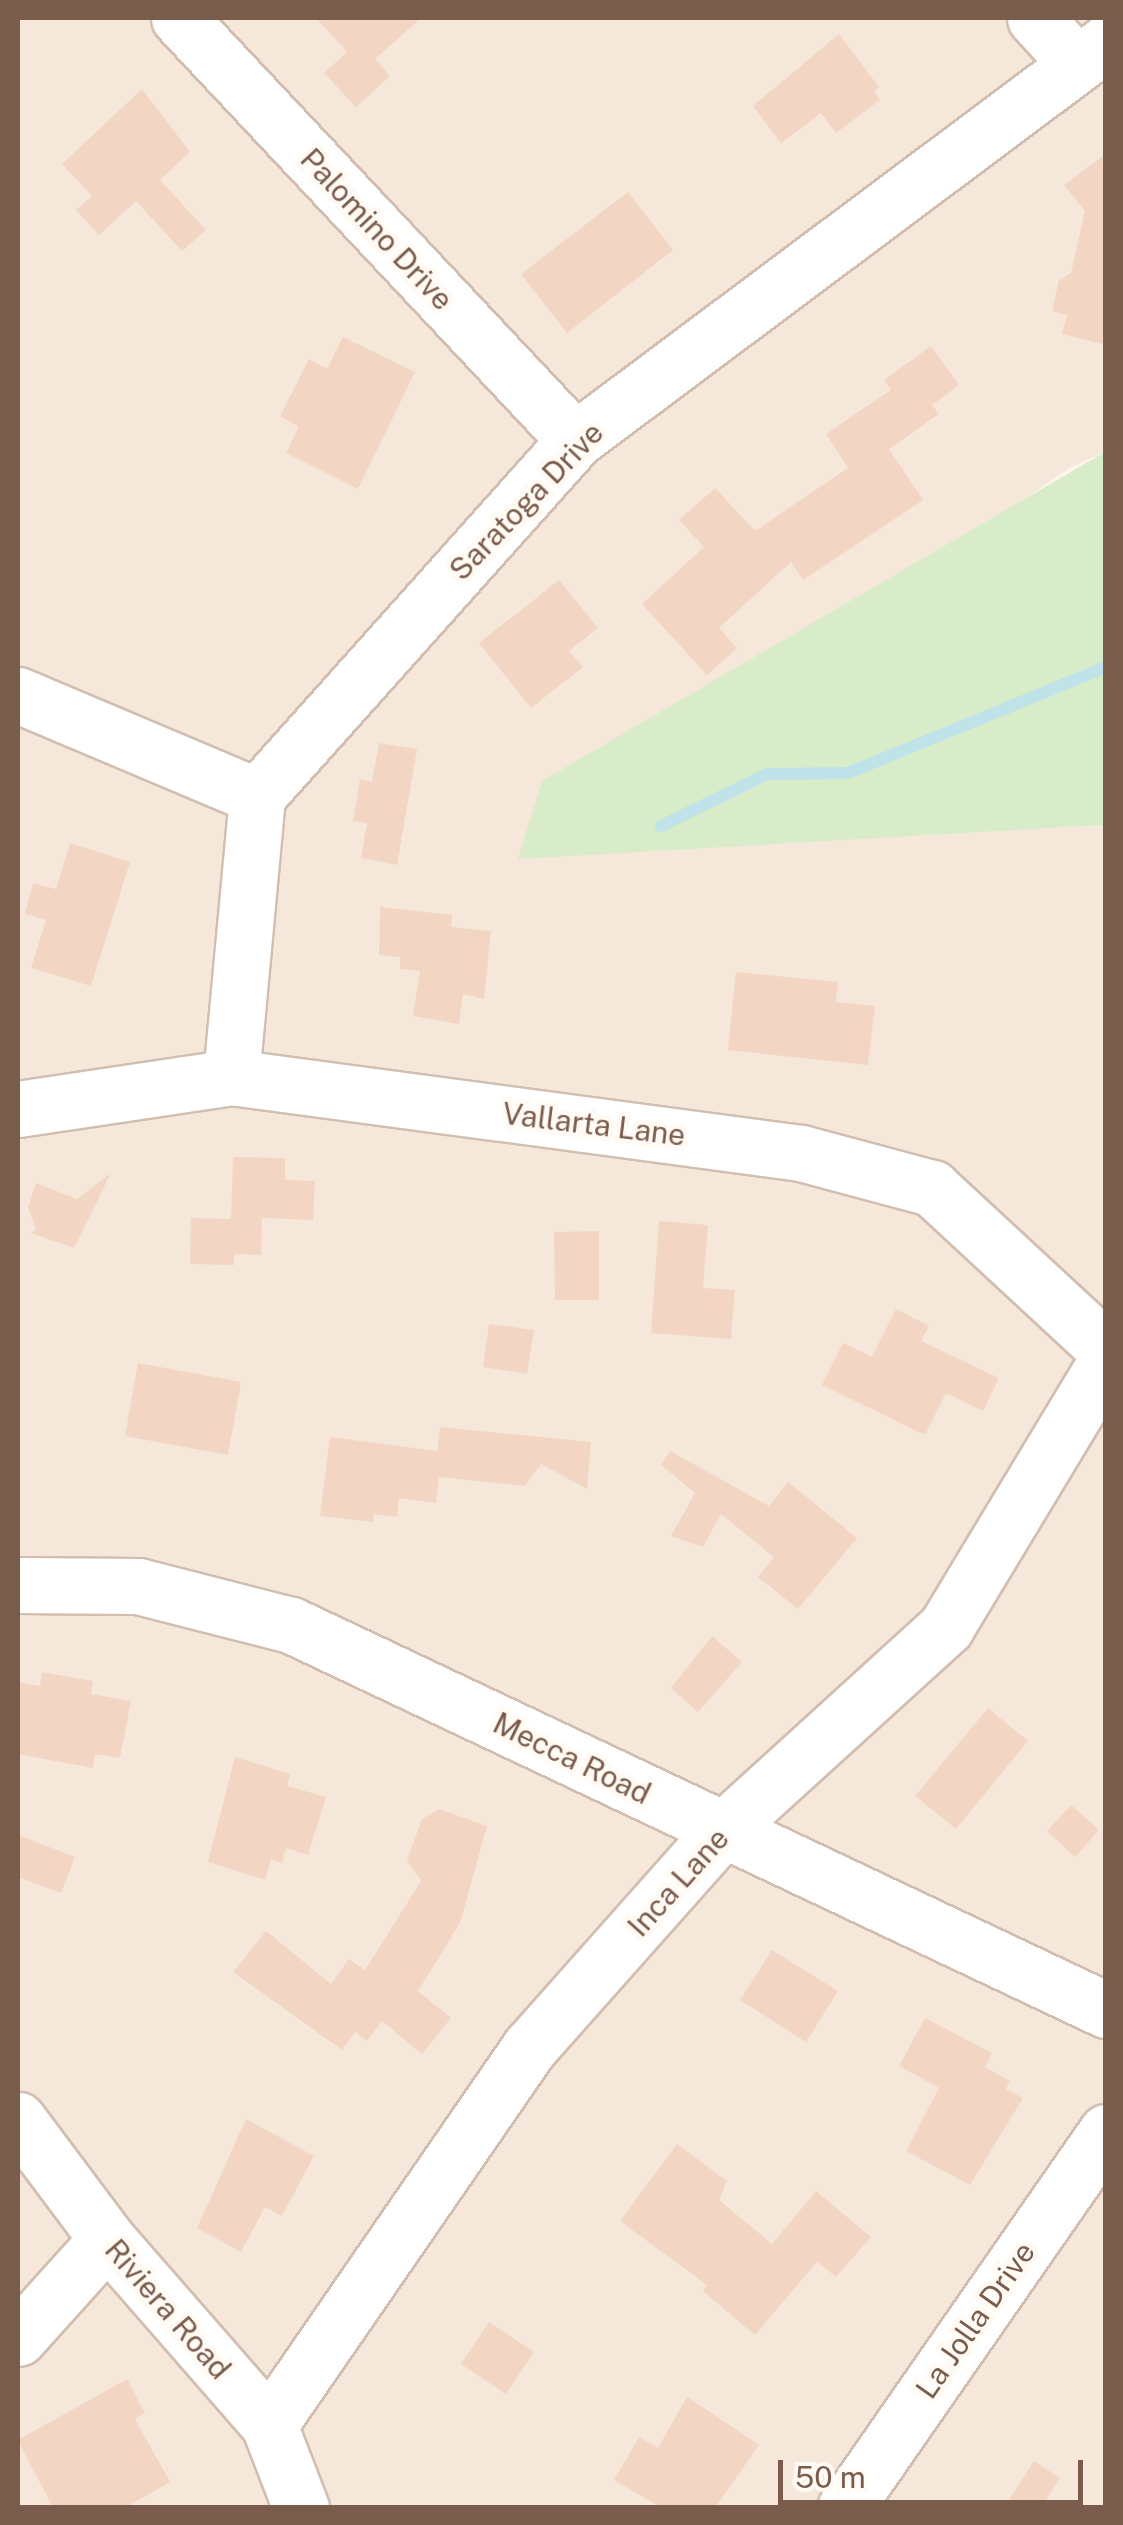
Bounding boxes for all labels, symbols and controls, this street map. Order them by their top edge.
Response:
street label: Palomino Drive [293,141,461,317]
street label: Saratoga Drive [442,414,610,588]
street label: Vallarta Lane [500,1095,688,1153]
street label: Mecca Road [487,1704,657,1812]
street label: Inca Lane [620,1820,736,1944]
street label: Riviera Road [98,2232,238,2386]
street label: La Jolla Drive [908,2235,1042,2405]
scale bar [783,2440,1088,2502]
text: 50 m [795,2459,866,2495]

